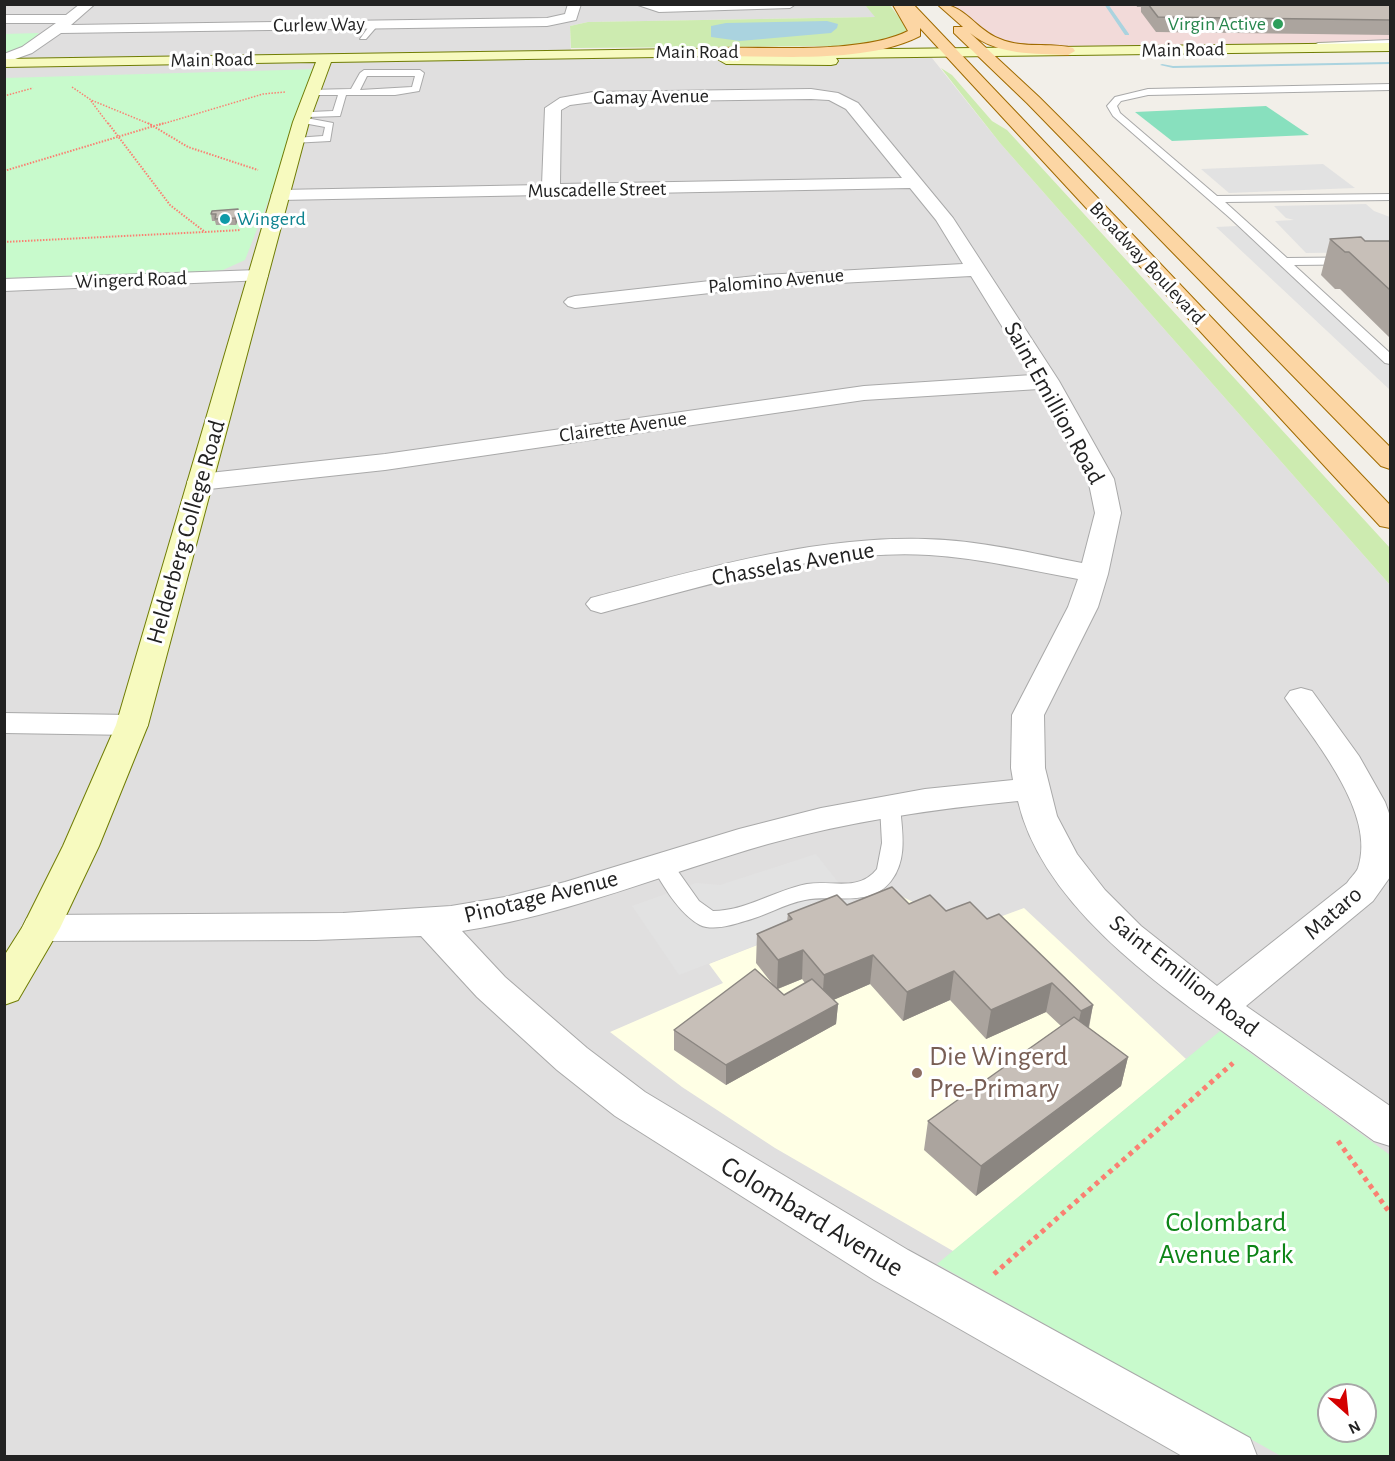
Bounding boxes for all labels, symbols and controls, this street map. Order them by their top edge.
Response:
street label: Curlew Way [273,12,365,38]
place label: Virgin Active [1168,12,1266,36]
marker: Virgin Active [1271,17,1285,31]
street label: Main Road [1141,37,1225,63]
street label: Main Road [655,40,739,64]
street label: Main Road [170,47,254,73]
street label: Gamay Avenue [593,84,709,110]
street label: Muscadelle Street [527,177,667,203]
street label: Broadway Boulevard [1084,197,1210,329]
place label: Wingerd [237,207,306,231]
marker: Wingerd [218,212,232,226]
street label: Palomino Avenue [707,263,845,299]
street label: Wingerd Road [75,266,187,294]
street label: Saint Emillion Road [997,317,1111,489]
street label: Clairette Avenue [558,406,688,448]
street label: Helderberg College Road [140,417,232,647]
street label: Chasselas Avenue [709,536,877,592]
street label: Pinotage Avenue [461,864,621,930]
street label: Mataro [1298,880,1368,946]
street label: Saint Emillion Road [1104,909,1264,1043]
place label: Die Wingerd Pre-Primary [929,1040,1068,1106]
marker: Die Wingerd Pre-Primary [910,1066,924,1080]
street label: Colombard Avenue [714,1149,910,1285]
park label: Colombard Avenue Park [1159,1206,1293,1272]
north arrow [1317,1383,1377,1443]
text: N [1346,1418,1363,1437]

